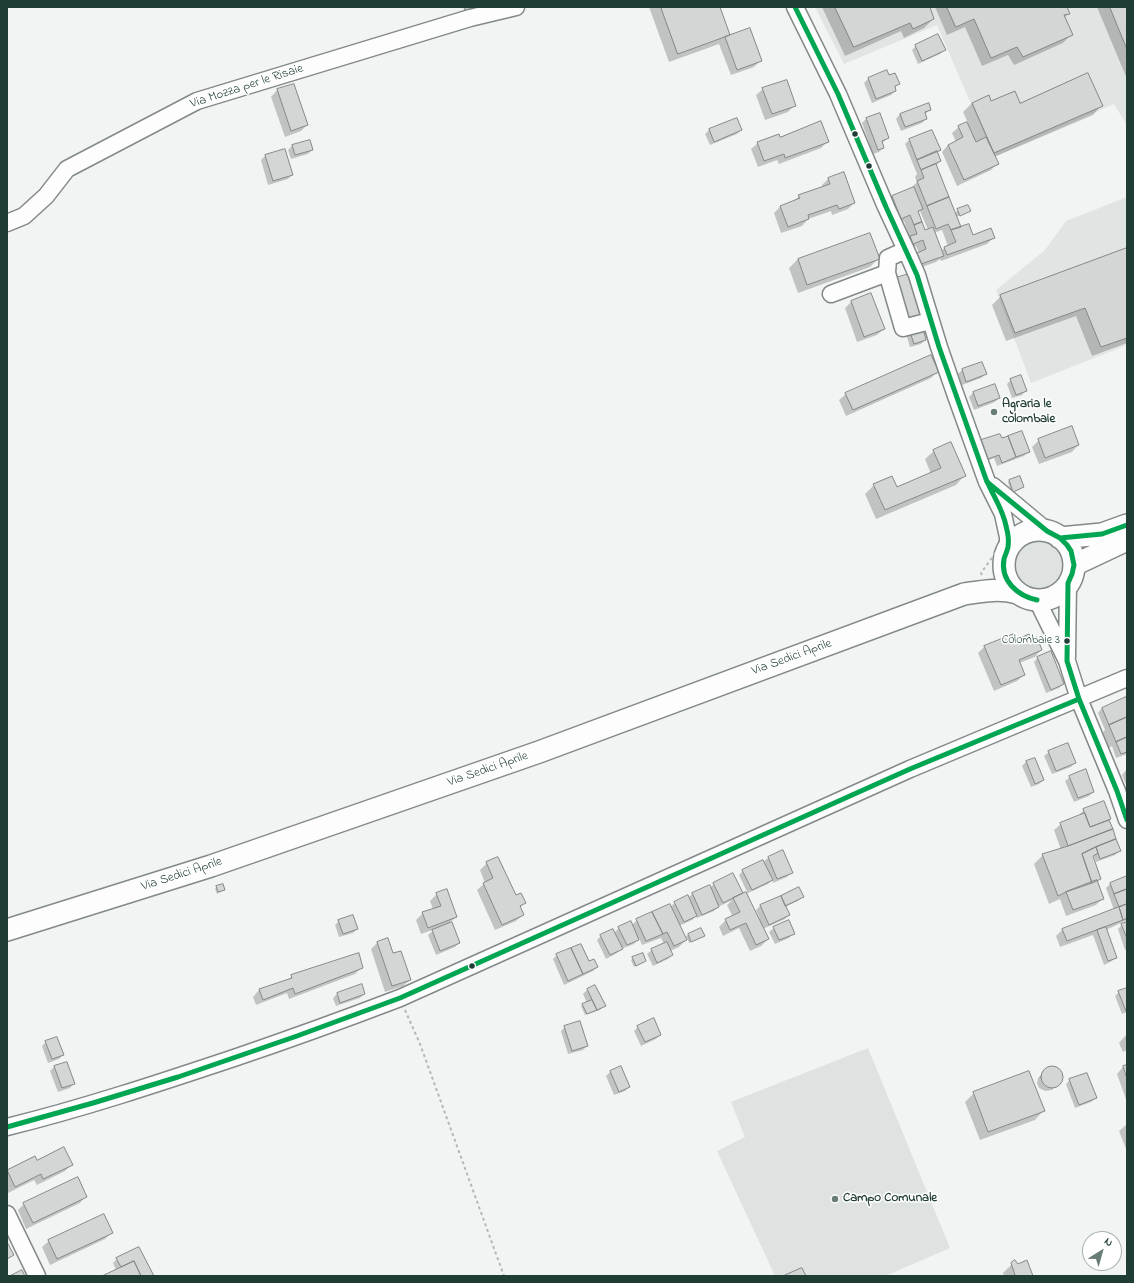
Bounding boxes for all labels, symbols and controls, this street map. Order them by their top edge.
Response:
street label: Via Mozza per le Risaie [189,61,305,113]
unlabelled marker [850,129,860,139]
unlabelled marker [864,161,874,171]
place label: Agraria le colombaie [1002,397,1055,428]
marker: Agraria le colombaie [989,407,999,417]
place label: Colombaie 3 [1002,634,1060,648]
street label: Via Sedici Aprile [750,636,834,680]
marker: Colombaie 3 [1062,636,1072,646]
street label: Via Sedici Aprile [446,749,530,791]
street label: Via Sedici Aprile [140,855,224,895]
unlabelled marker [467,961,477,971]
place label: Campo Comunale [843,1191,937,1207]
marker: Campo Comunale [830,1194,840,1204]
north arrow [1082,1231,1122,1271]
text: N [1101,1234,1116,1251]

